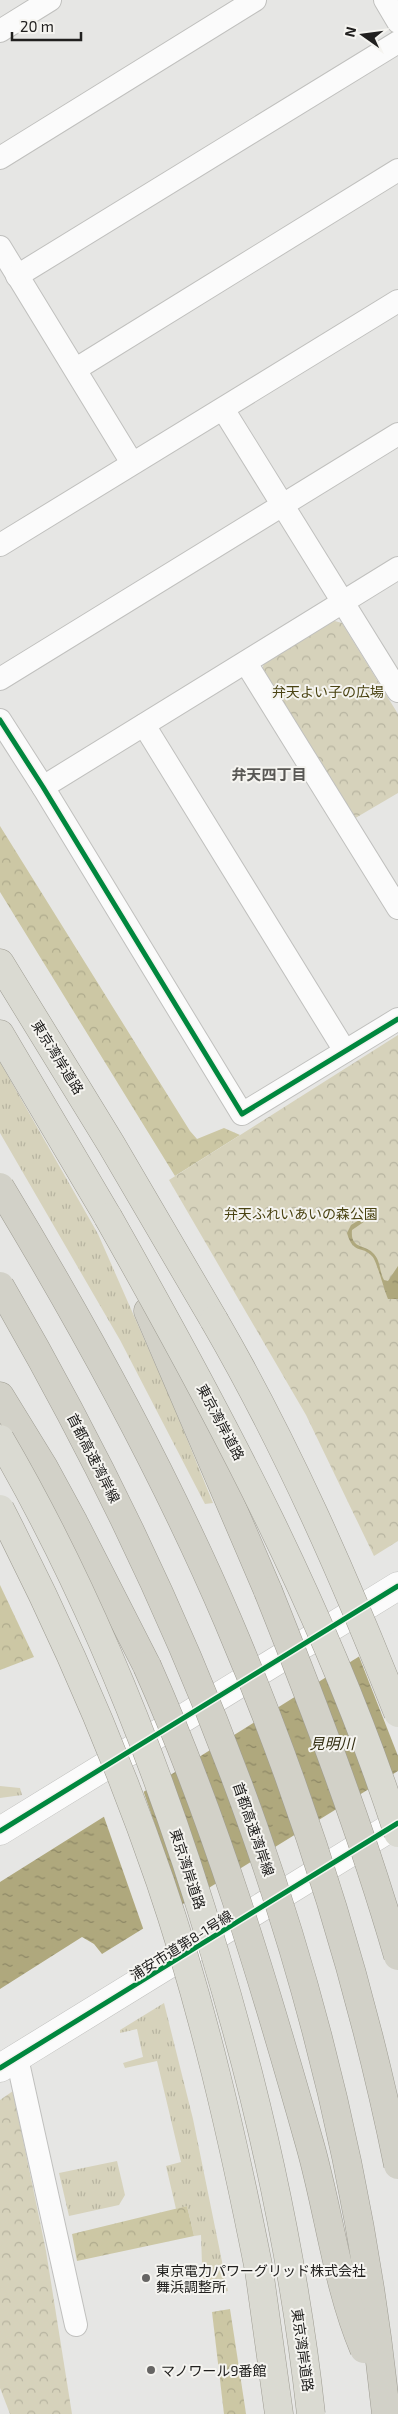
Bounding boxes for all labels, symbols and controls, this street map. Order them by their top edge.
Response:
scale bar [12,10,81,42]
north arrow [338,10,388,60]
text: 20 m [20,17,54,35]
text: N [340,25,359,39]
park label: 弁天よい子の広場 [272,683,384,700]
district label: 弁天四丁目 [231,765,307,783]
street label: 東京湾岸道路 [29,1017,87,1097]
park label: 弁天ふれいあいの森公園 [224,1205,378,1222]
street label: 東京湾岸道路 [194,1381,248,1463]
street label: 首都高速湾岸線 [64,1410,124,1506]
water label: 見明川 [309,1734,356,1752]
street label: 首都高速湾岸線 [230,1780,278,1878]
street label: 東京湾岸道路 [167,1826,209,1912]
street label: 浦安市道第8-1号線 [126,1907,236,1983]
place label: 東京電力パワーグリッド株式会社 舞浜調整所 [156,2262,366,2295]
marker: 東京電力パワーグリッド株式会社 舞浜調整所 [140,2272,152,2284]
street label: 東京湾岸道路 [289,2307,317,2393]
place label: マノワール9番館 [161,2362,267,2379]
marker: マノワール9番館 [145,2364,157,2376]

